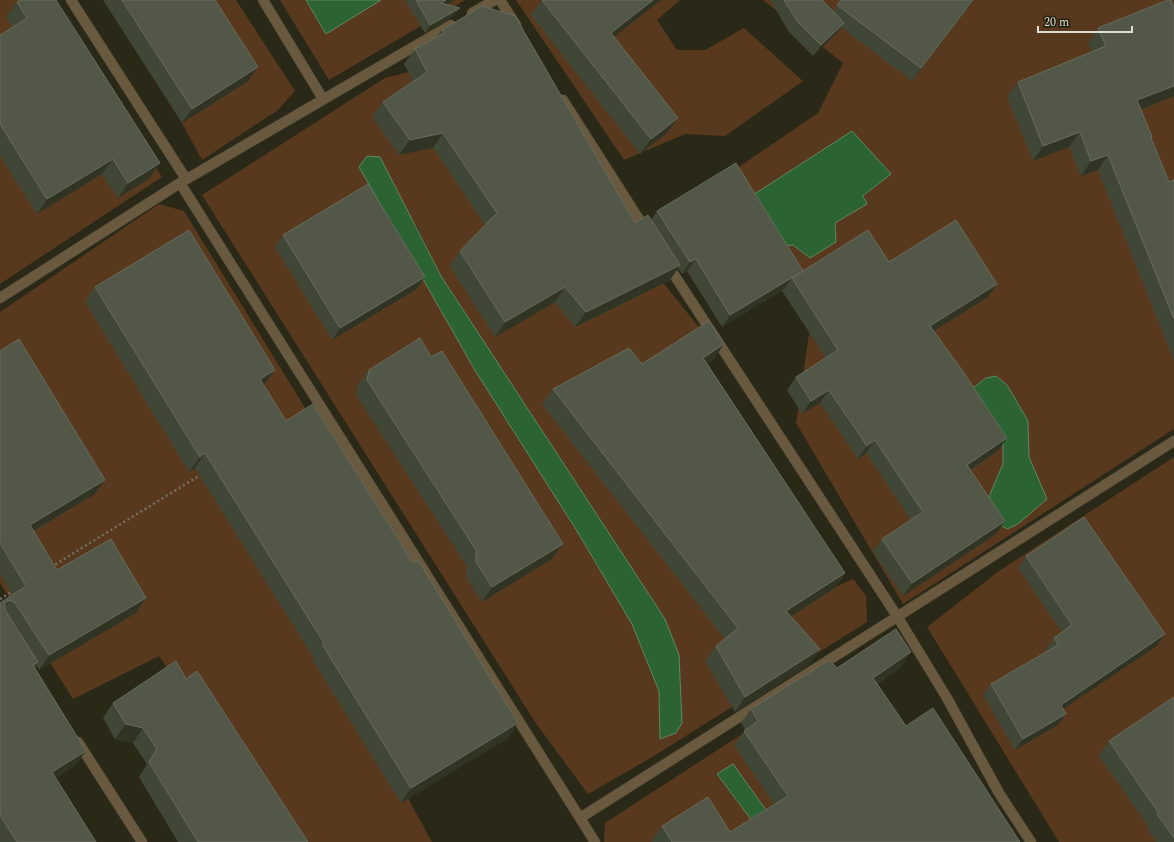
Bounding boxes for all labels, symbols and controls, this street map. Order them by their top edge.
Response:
scale bar [1038,8,1132,34]
text: 20 m [1044,13,1069,32]

